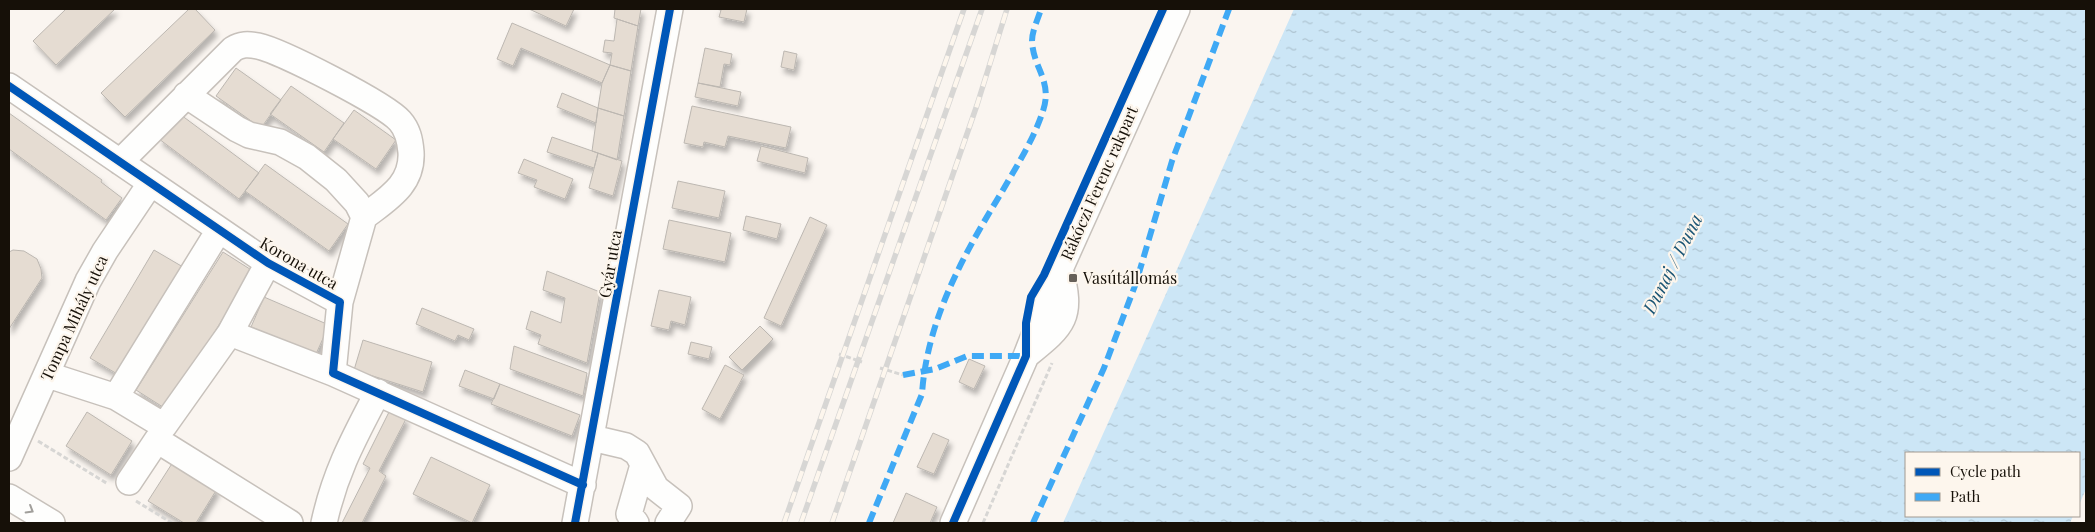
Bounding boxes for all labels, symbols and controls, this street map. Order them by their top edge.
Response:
street label: Rákóczi Ferenc rakpart [1055,102,1142,263]
water label: Dunaj / Duna [1636,210,1707,318]
street label: Gyár utca [593,228,626,300]
street label: Korona utca [256,232,342,293]
street label: Tompa Mihály utca [35,252,112,384]
place label: Vasútállomás [1082,267,1177,288]
marker: Vasútállomás [1067,272,1079,284]
legend [1905,452,2080,517]
text: Cycle path [1950,461,2021,481]
text: Path [1950,486,1980,506]
one-way arrow [25,504,34,514]

